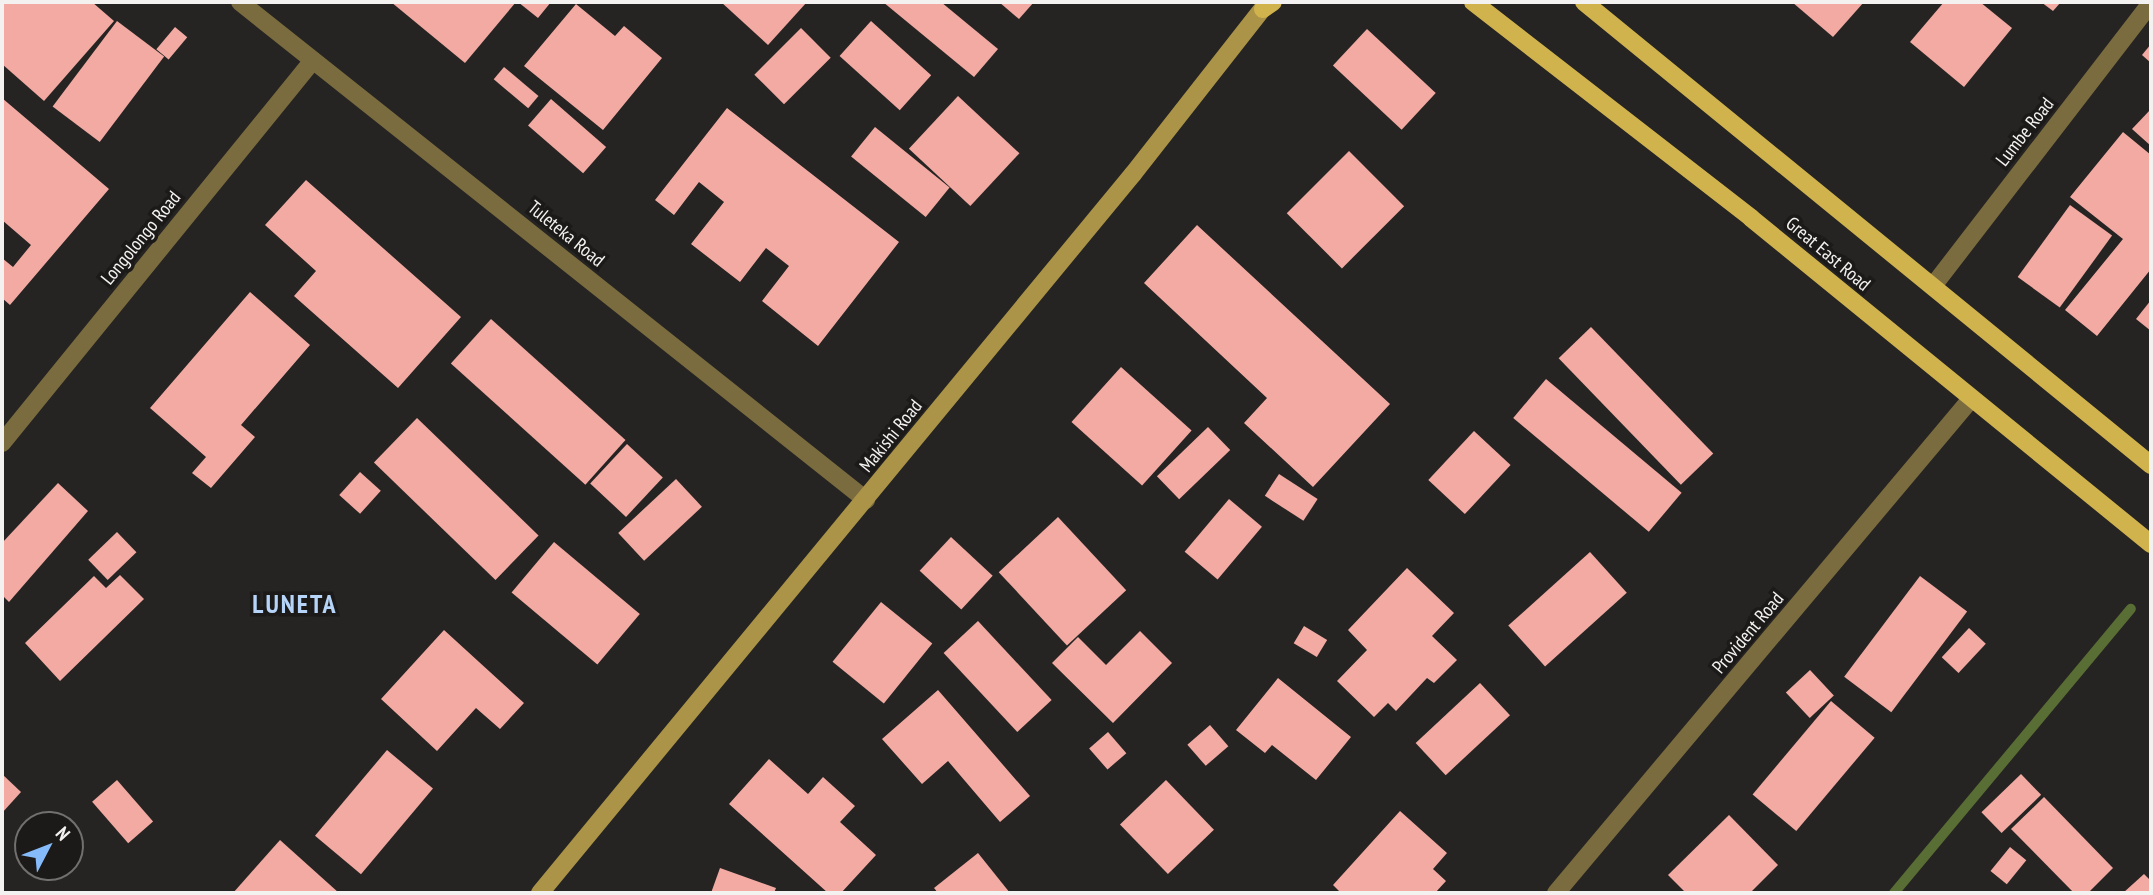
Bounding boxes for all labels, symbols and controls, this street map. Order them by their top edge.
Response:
street label: Lumbe Road [1991,93,2059,171]
street label: Longolongo Road [96,187,186,289]
street label: Tuleteka Road [523,196,609,272]
street label: Great East Road [1781,212,1875,296]
street label: Makishi Road [855,395,927,477]
district label: LUNETA [253,588,337,620]
street label: Provident Road [1707,588,1789,678]
north arrow [14,811,84,881]
text: N [51,821,75,845]

